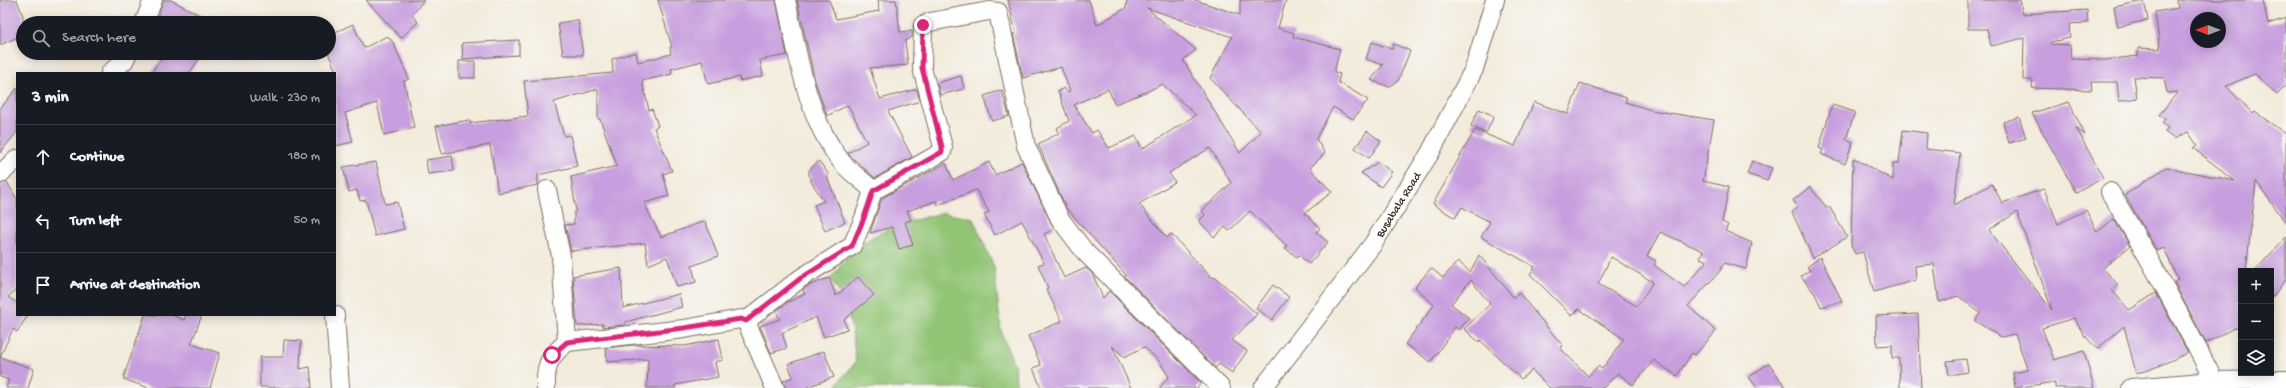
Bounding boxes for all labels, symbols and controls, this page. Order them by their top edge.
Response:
north arrow [2190,12,2226,48]
search box [16,16,336,60]
route end [914,16,932,34]
icon: search [30,27,52,49]
text: Search here [62,29,136,47]
text: 3 min [32,88,69,108]
text: Walk · 230 m [250,91,320,106]
icon: ahead [32,146,54,168]
text: Continue [70,148,124,166]
text: 180 m [288,149,320,164]
street label: Busabala Road [1373,169,1426,241]
icon: left [32,210,54,232]
text: Turn left [70,212,121,230]
text: 50 m [293,213,320,228]
map controls [2238,268,2274,376]
button: + [2238,268,2274,304]
icon: arrive [32,274,54,296]
text: Arrive at destination [70,276,200,294]
button: − [2238,304,2274,340]
button: layers [2238,340,2274,376]
route start [543,346,561,364]

